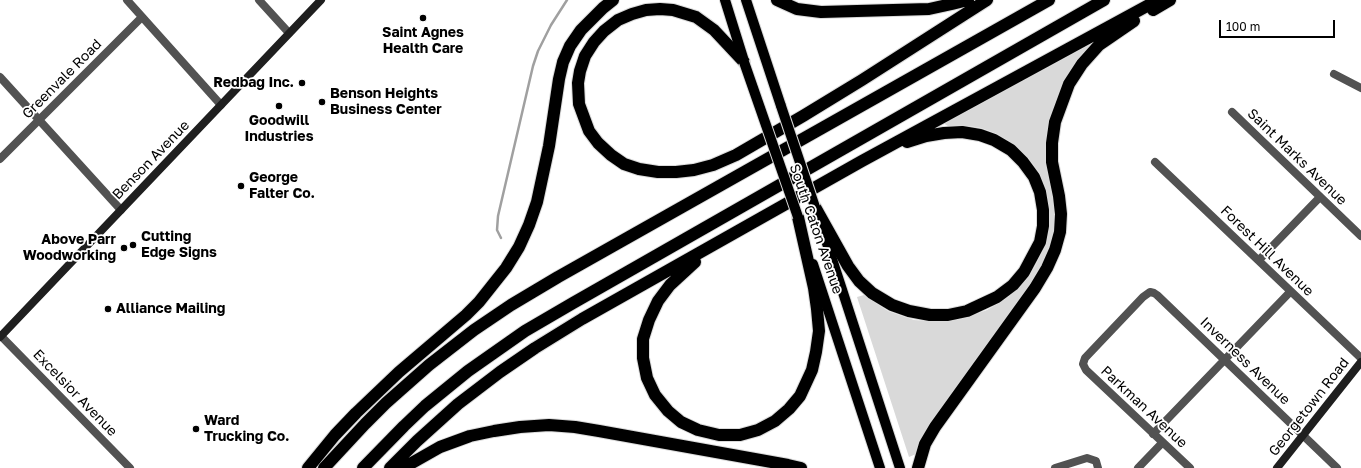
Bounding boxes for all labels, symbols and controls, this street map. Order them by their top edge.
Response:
scale bar [1221,12,1337,38]
marker: Saint Agnes Health Care [418,13,428,23]
text: 100 m [1226,19,1260,34]
place label: Saint Agnes Health Care [382,25,464,58]
street label: Greenvale Road [19,36,105,122]
place label: Redbag Inc. [213,75,294,91]
marker: Redbag Inc. [297,78,307,88]
place label: Benson Heights Business Center [330,86,442,118]
marker: Benson Heights Business Center [317,97,327,107]
marker: Goodwill Industries [274,101,284,111]
street label: Saint Marks Avenue [1244,105,1350,209]
place label: Goodwill Industries [245,113,313,146]
street label: Benson Avenue [109,117,193,203]
street label: South Caton Avenue [786,162,846,296]
place label: George Falter Co. [249,170,315,202]
marker: George Falter Co. [236,181,246,191]
street label: Forest Hill Avenue [1217,202,1317,300]
place label: Cutting Edge Signs [141,229,217,262]
place label: Above Parr Woodworking [23,232,116,264]
marker: Cutting Edge Signs [128,240,138,250]
marker: Above Parr Woodworking [119,243,129,253]
place label: Alliance Mailing [116,301,225,317]
marker: Alliance Mailing [103,304,113,314]
street label: Inverness Avenue [1197,314,1293,408]
street label: Excelsior Avenue [29,346,121,440]
street label: Georgetown Road [1265,355,1353,459]
street label: Parkman Avenue [1097,363,1191,451]
place label: Ward Trucking Co. [204,413,289,446]
marker: Ward Trucking Co. [191,424,201,434]

